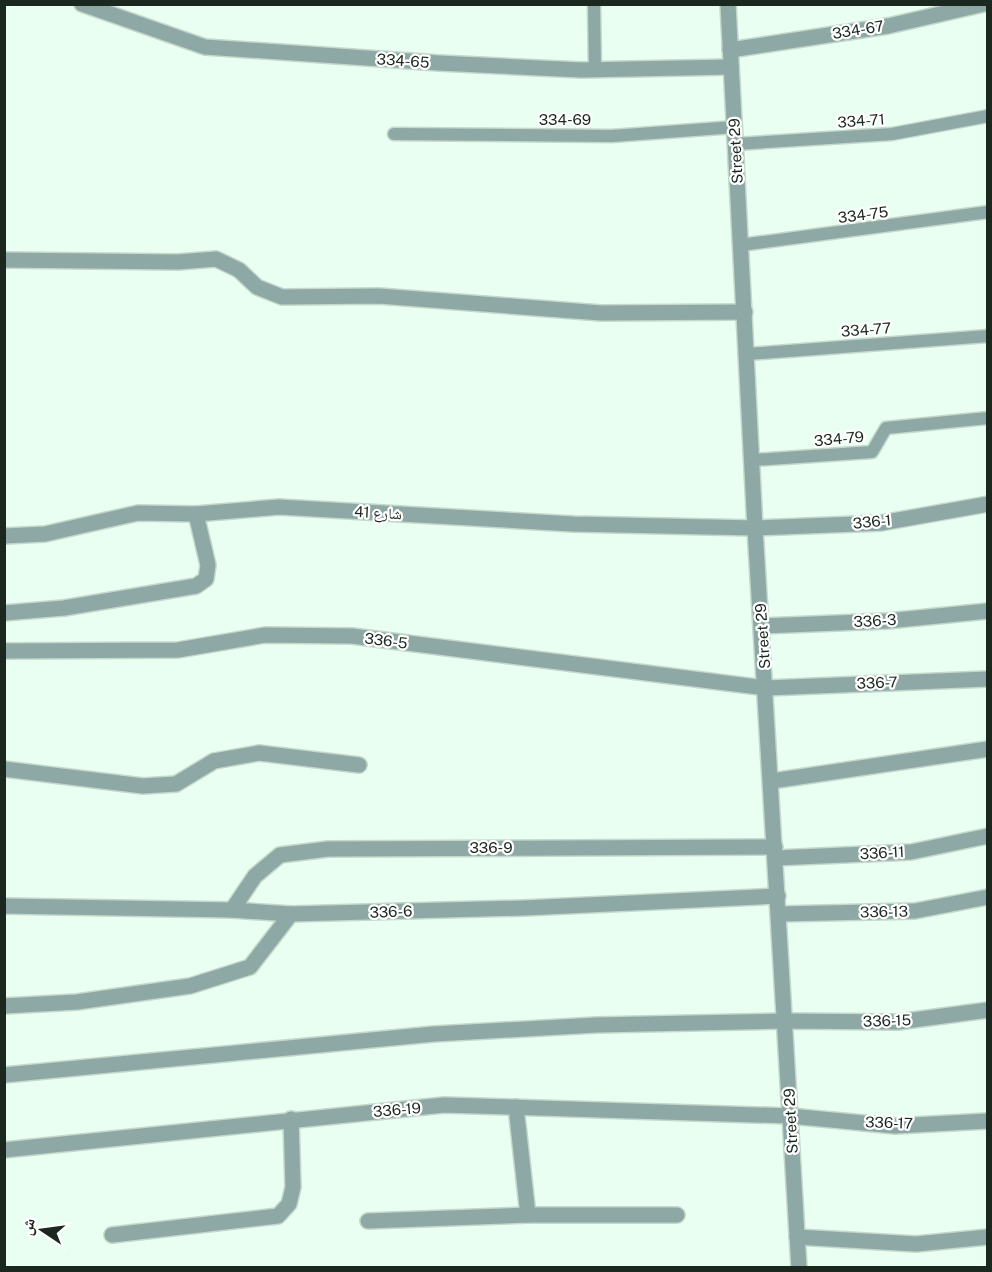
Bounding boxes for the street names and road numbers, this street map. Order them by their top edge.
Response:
street label: 334-67 [831,17,885,42]
street label: 334-65 [376,50,430,71]
street label: 334-71 [837,110,885,131]
street label: 334-69 [539,111,591,128]
street label: Street 29 [725,118,746,184]
street label: 334-75 [837,203,889,226]
street label: 334-77 [840,319,892,340]
street label: 334-79 [813,428,865,449]
street label: شارع 41 [354,503,402,524]
street label: 336-1 [852,511,892,532]
street label: Street 29 [752,603,773,669]
street label: 336-3 [853,611,897,630]
street label: 336-5 [364,629,409,652]
street label: 336-7 [856,673,898,692]
street label: 336-9 [469,839,513,856]
street label: 336-11 [859,843,905,862]
street label: 336-6 [369,902,413,921]
street label: 336-13 [860,903,908,920]
street label: 336-15 [863,1011,911,1030]
street label: Street 29 [780,1088,801,1154]
street label: 336-19 [372,1099,422,1120]
street label: 336-17 [865,1113,913,1132]

